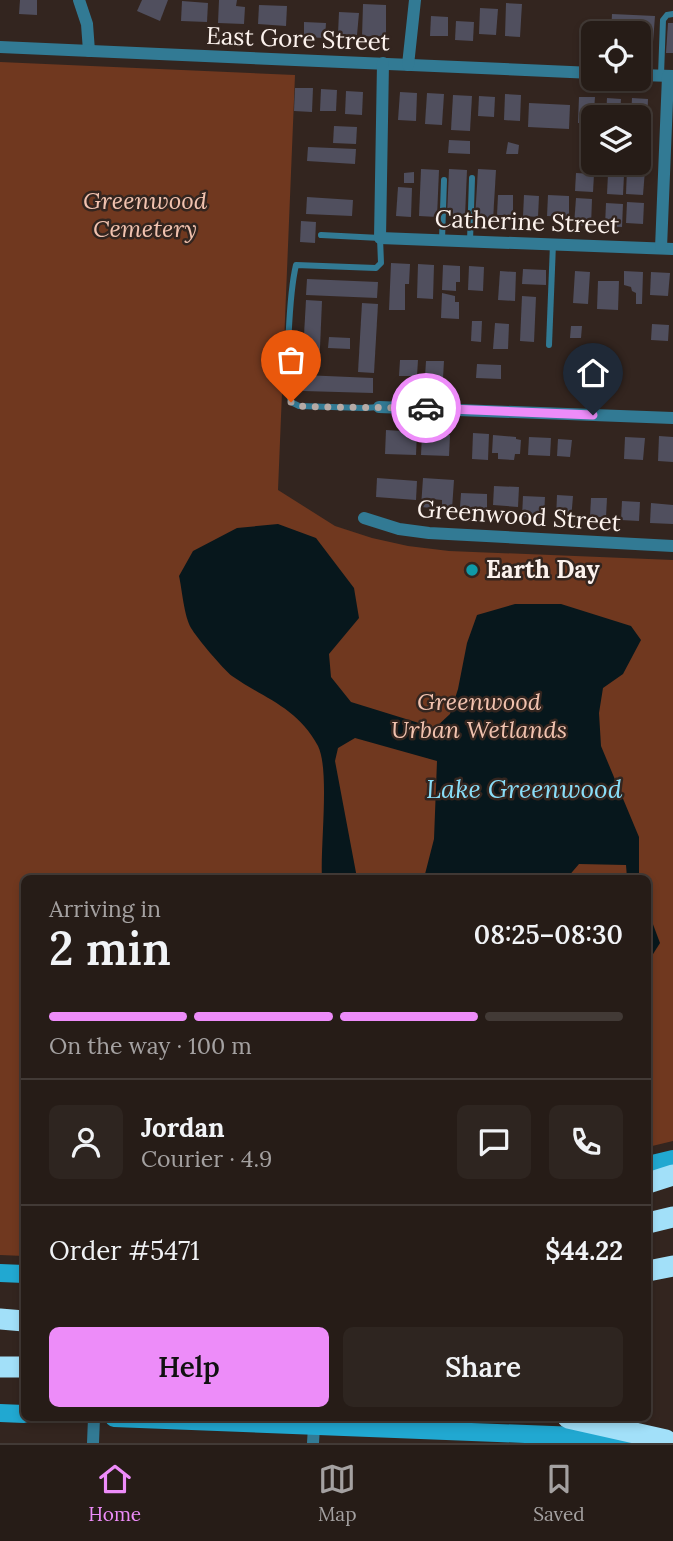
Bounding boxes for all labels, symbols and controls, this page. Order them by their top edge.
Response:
street label: East Gore Street [206,20,391,57]
map controls [581,21,651,175]
button: locate [581,21,651,91]
button: layers [581,105,651,175]
park label: Greenwood Cemetery [83,185,208,244]
street label: Catherine Street [434,203,621,240]
pin [261,330,321,402]
icon: bag [272,341,310,379]
pin [563,343,623,415]
icon: home [574,354,612,392]
courier [391,373,461,443]
icon: car [407,389,445,427]
street label: Greenwood Street [416,493,623,538]
place label: Earth Day [486,554,601,585]
marker: Earth Day [464,562,480,578]
park label: Greenwood Urban Wetlands [391,686,567,745]
water label: Lake Greenwood [426,772,623,805]
text: Arriving in [49,894,161,923]
text: 08:25–08:30 [474,918,623,951]
text: 2 min [49,919,171,978]
text: On the way · 100 m [49,1031,252,1060]
button: person [49,1105,123,1179]
button: chat [457,1105,531,1179]
button: phone [549,1105,623,1179]
text: Jordan [141,1111,225,1144]
text: Courier · 4.9 [141,1144,272,1173]
text: Order #5471 [49,1234,200,1267]
text: $44.22 [545,1234,623,1267]
button: Help [49,1327,329,1407]
button: Share [343,1327,623,1407]
tab: Home [88,1460,141,1526]
tab: Map [318,1460,356,1526]
tab: Saved [533,1460,585,1526]

